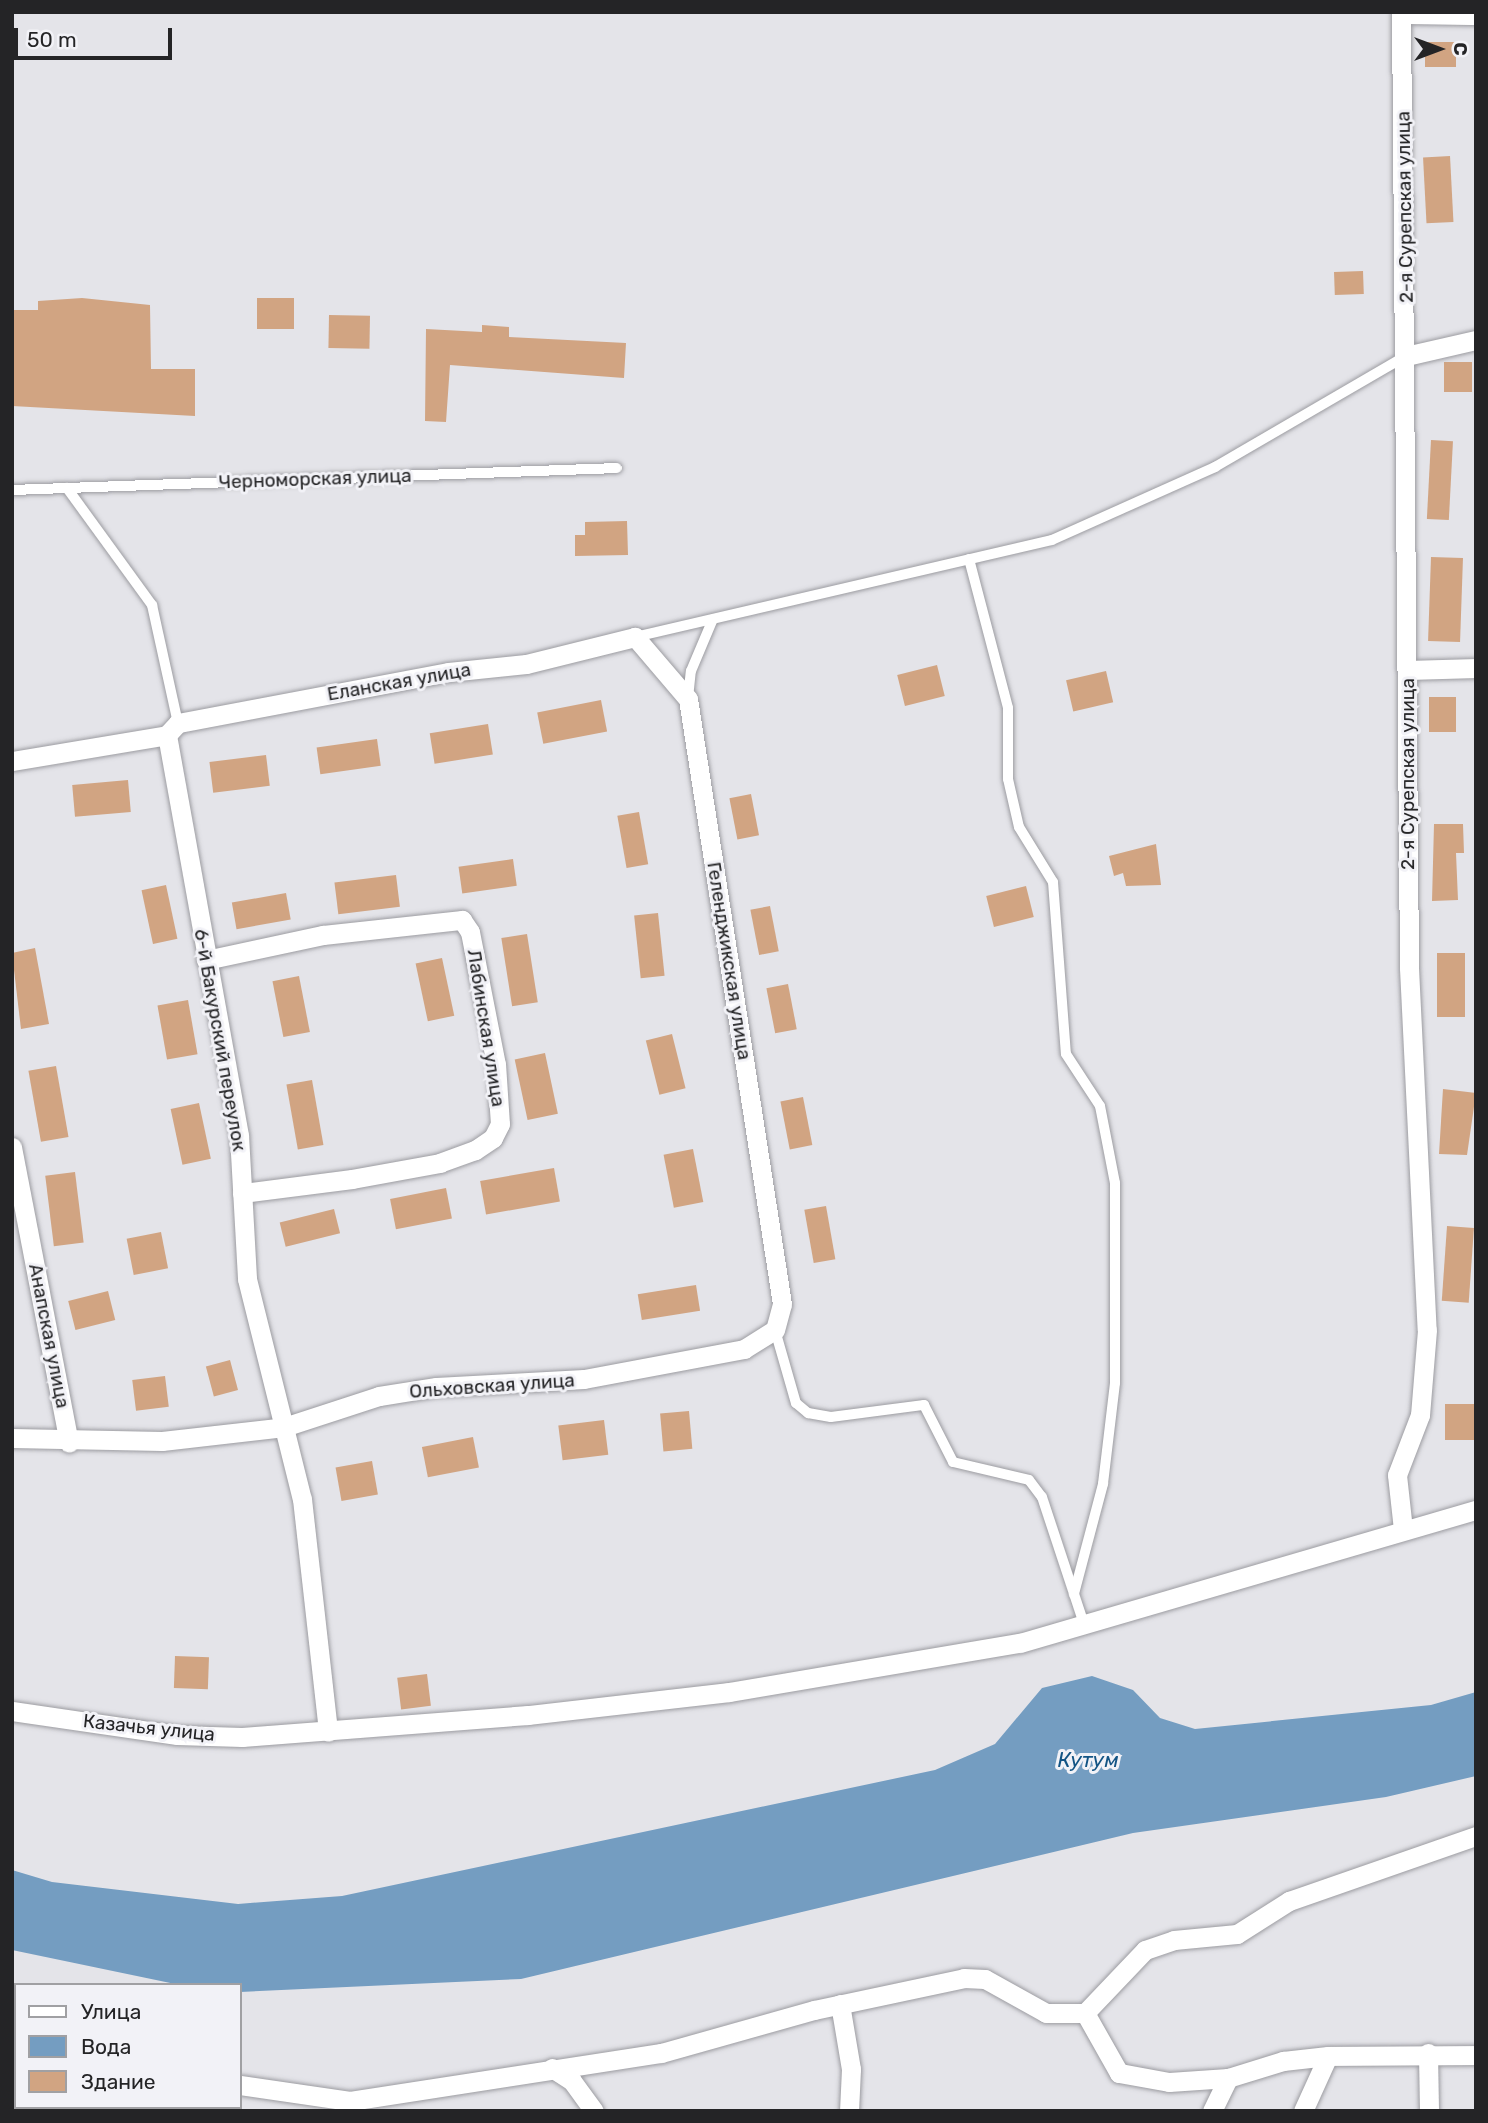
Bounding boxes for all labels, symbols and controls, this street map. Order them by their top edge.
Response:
scale bar [18,14,175,58]
north arrow [1404,14,1474,84]
text: 50 m [27,27,77,52]
text: С [1449,42,1472,56]
street label: 2-я Сурепская улица [1392,111,1418,303]
street label: Черноморская улица [218,464,412,494]
street label: Еланская улица [325,658,473,706]
street label: 2-я Сурепская улица [1397,678,1419,870]
street label: Геленджикская улица [702,860,756,1062]
street label: 6-й Бакурский переулок [189,927,251,1153]
street label: Лабинская улица [462,948,510,1108]
street label: Анапская улица [24,1262,74,1410]
street label: Ольховская улица [409,1369,575,1403]
street label: Казачья улица [82,1710,216,1746]
water label: Кутум [1057,1747,1119,1773]
legend [14,1983,242,2109]
text: Улица [81,1999,141,2024]
text: Вода [81,2034,131,2059]
text: Здание [81,2069,156,2094]

